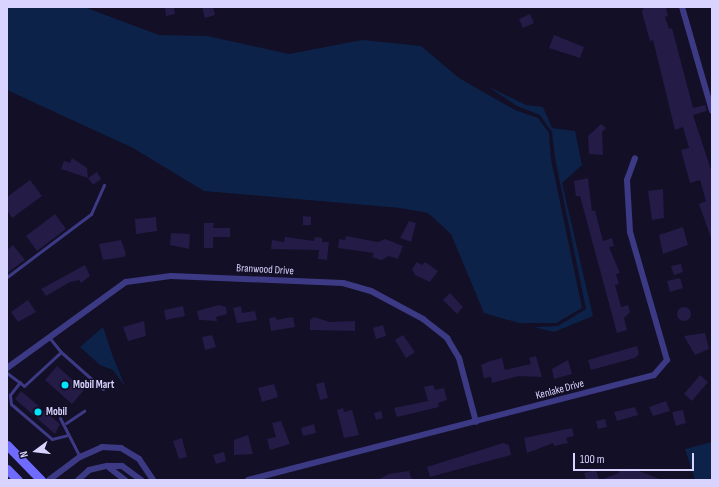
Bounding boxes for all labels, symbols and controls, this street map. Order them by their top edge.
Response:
street label: Branwood Drive [236,262,294,278]
street label: Kenlake Drive [534,377,586,403]
place label: Mobil Mart [73,378,114,392]
marker: Mobil Mart [60,380,70,390]
place label: Mobil [46,405,67,419]
marker: Mobil [33,407,43,417]
north arrow [16,431,56,471]
scale bar [575,445,696,471]
text: N [17,450,31,459]
text: 100 m [580,452,605,467]

